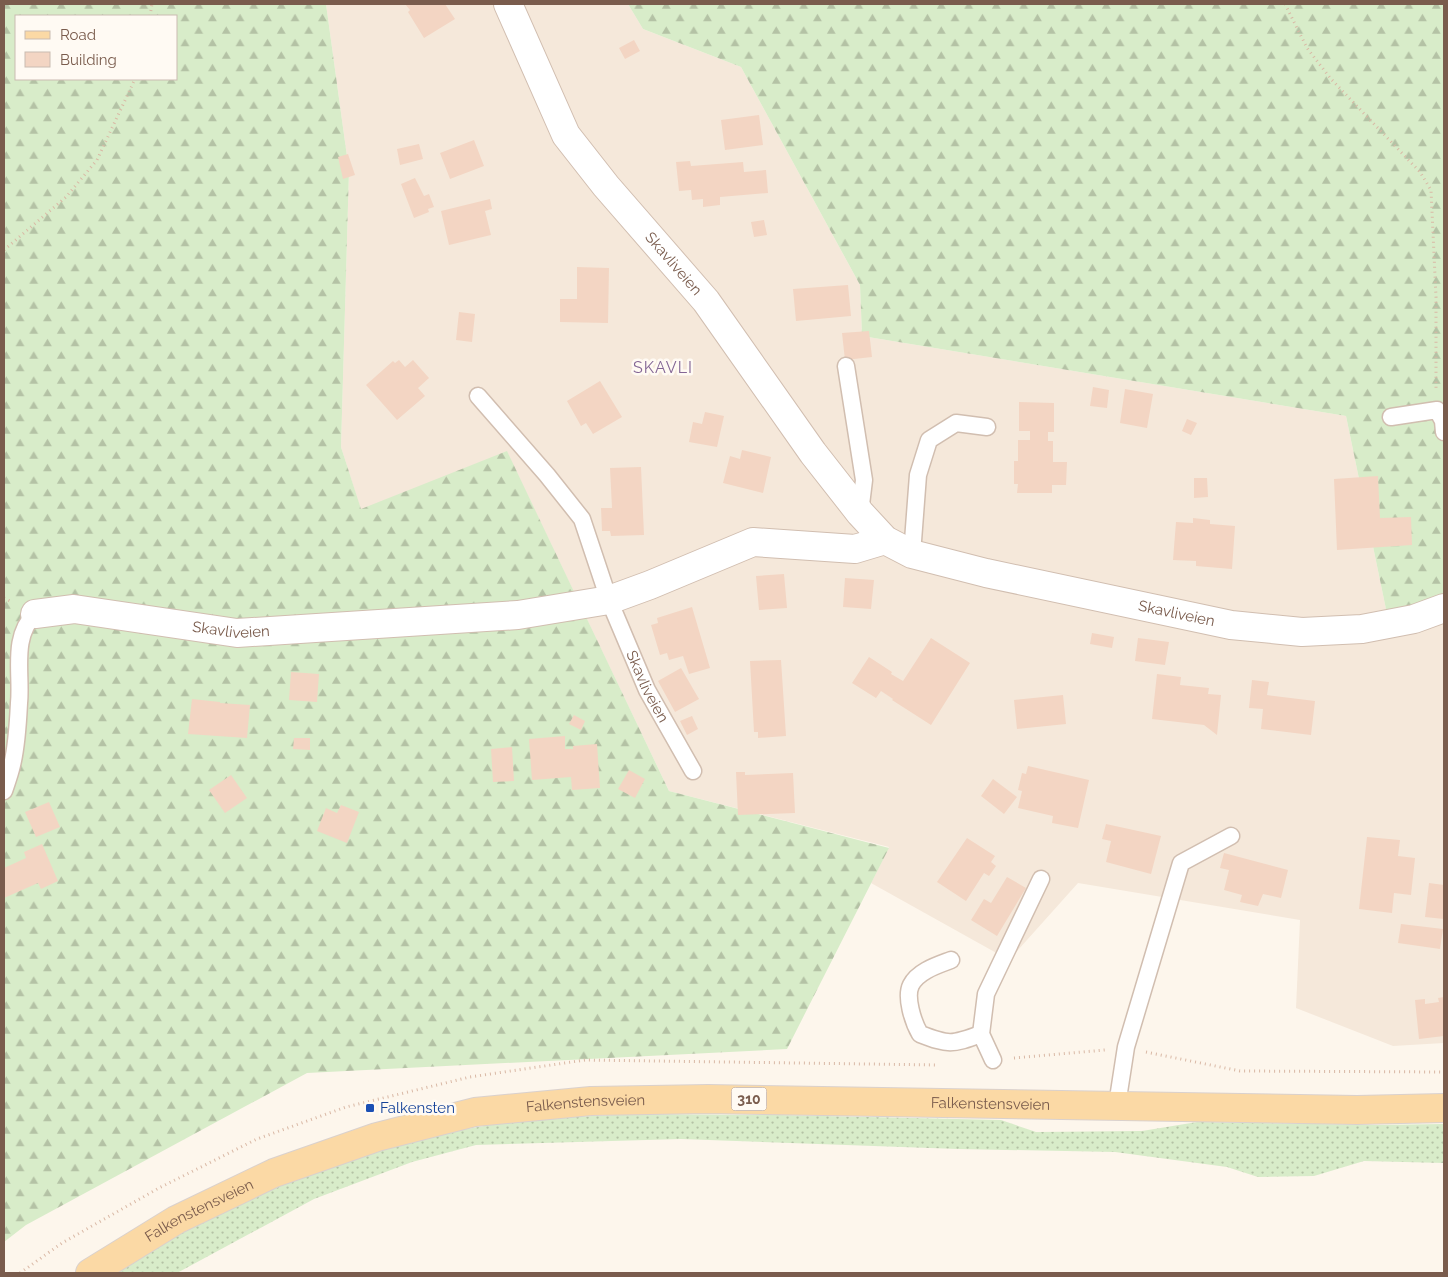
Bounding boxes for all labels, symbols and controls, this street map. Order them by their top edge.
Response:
legend [15,15,178,80]
text: Road [60,26,96,44]
text: Building [60,51,117,69]
street label: Skavliveien [641,228,706,299]
district label: SKAVLI [633,358,693,377]
street label: Skavliveien [1137,597,1216,630]
street label: Skavliveien [191,618,270,642]
street label: Skavliveien [622,648,672,725]
road number: 310 [732,1088,766,1110]
street label: Falkenstensveien [525,1091,645,1116]
street label: Falkenstensveien [931,1094,1050,1114]
place label: Falkensten [380,1099,455,1117]
marker: Falkensten [364,1102,376,1114]
street label: Falkenstensveien [142,1175,256,1246]

